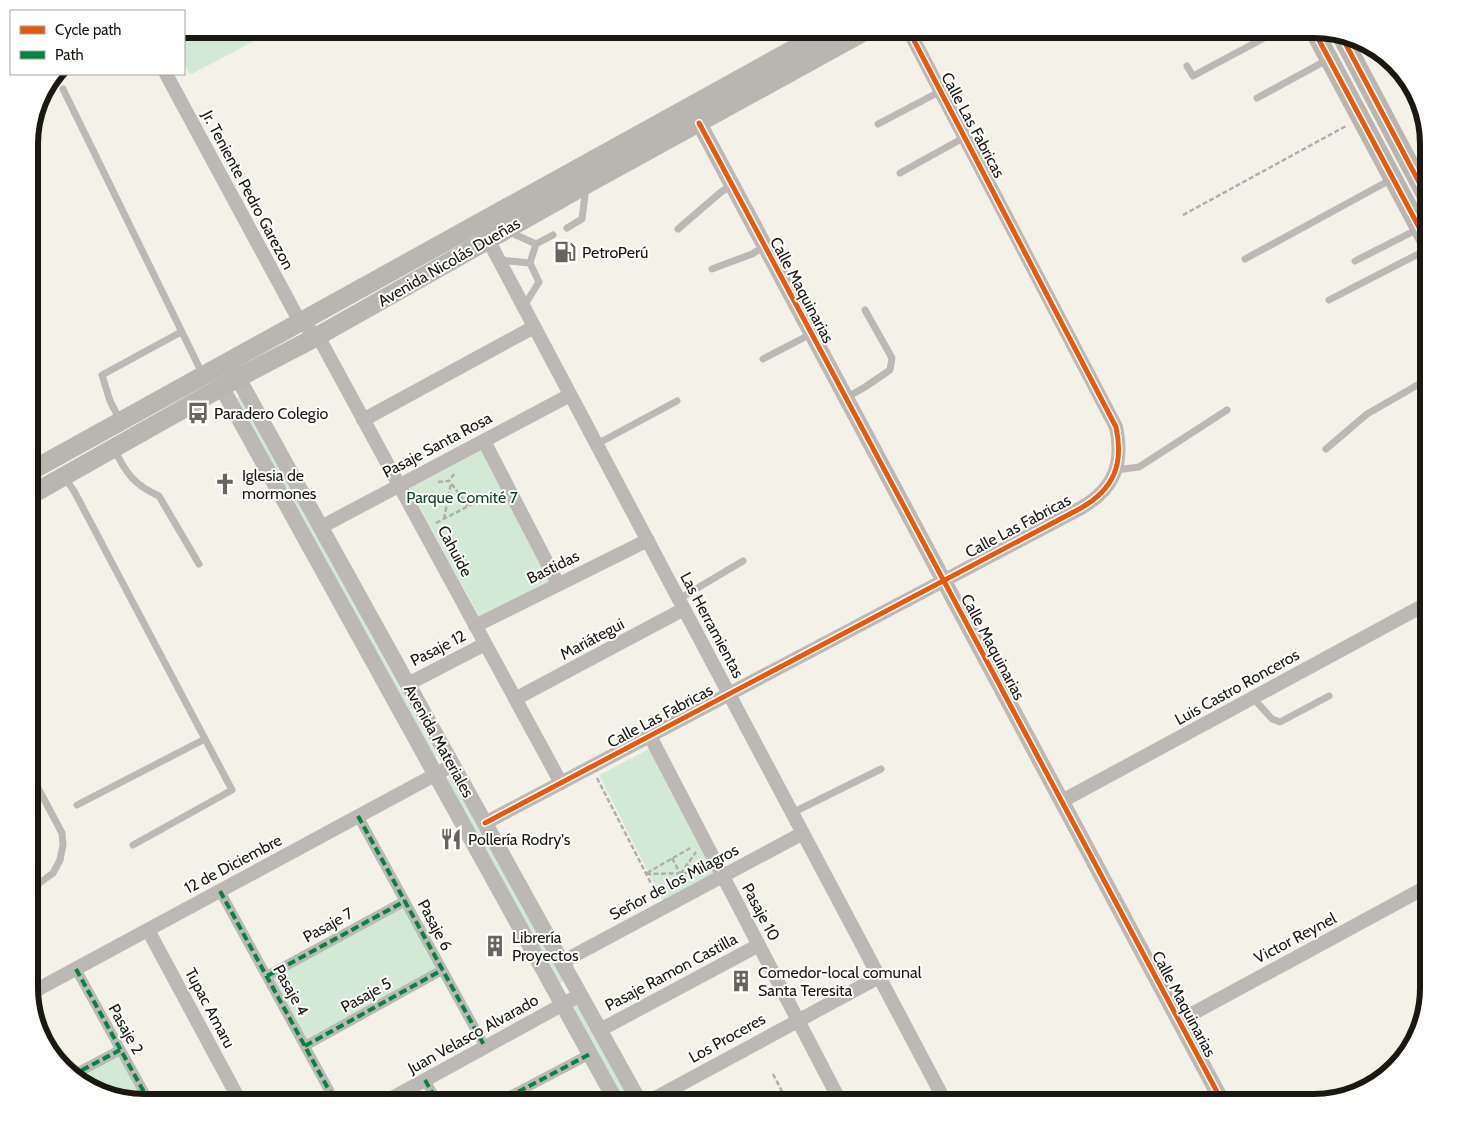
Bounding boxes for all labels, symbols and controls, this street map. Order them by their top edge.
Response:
legend [10,10,185,75]
text: Cycle path [55,21,121,39]
text: Path [55,46,84,64]
street label: Calle Las Fabricas [937,69,1009,181]
street label: Jr. Teniente Pedro Garezon [198,106,298,273]
street label: Avenida Nicolás Dueñas [374,213,524,311]
street label: Calle Maquinarias [766,234,838,347]
fuel station icon: PetroPerú [552,239,578,265]
place label: PetroPerú [582,243,648,262]
bus stop icon: Paradero Colegio [185,400,211,426]
place label: Paradero Colegio [214,404,329,423]
street label: Pasaje Santa Rosa [379,408,495,482]
place label: Iglesia de mormones [242,466,317,503]
church icon: Iglesia de mormones [212,471,238,497]
park label: Parque Comité 7 [406,488,518,507]
street label: Calle Las Fabricas [962,490,1074,562]
street label: Cahuide [434,522,476,580]
street label: Bastidas [524,546,583,588]
street label: Las Herramientas [676,569,748,681]
street label: Calle Maquinarias [957,591,1029,704]
street label: Mariátegui [557,614,627,664]
street label: Pasaje 12 [407,626,469,670]
street label: Luis Castro Ronceros [1171,645,1303,729]
street label: Calle Las Fabricas [604,680,716,752]
street label: Avenida Materiales [400,681,478,801]
restaurant icon: Pollería Rodry's [438,826,464,852]
street label: 12 de Diciembre [181,830,285,898]
place label: Pollería Rodry's [468,830,571,849]
street label: Señor de los Milagros [606,840,742,924]
street label: Pasaje 10 [738,880,784,944]
street label: Pasaje 6 [414,896,456,954]
street label: Pasaje 7 [300,904,356,946]
street label: Victor Reynel [1251,908,1340,968]
place label: Librería Proyectos [512,928,579,965]
street label: Pasaje Ramon Castilla [602,929,741,1015]
building icon: Librería Proyectos [482,933,508,959]
street label: Calle Maquinarias [1148,948,1220,1061]
street label: Pasaje 4 [269,961,313,1019]
place label: Comedor-local comunal Santa Teresita [758,963,922,1000]
street label: Tupac Amaru [181,965,239,1051]
building icon: Comedor-local comunal Santa Teresita [728,968,754,994]
street label: Pasaje 5 [337,973,395,1017]
street label: Juan Velasco Alvarado [404,990,542,1078]
street label: Pasaje 2 [104,1001,148,1057]
street label: Los Proceres [685,1009,769,1067]

